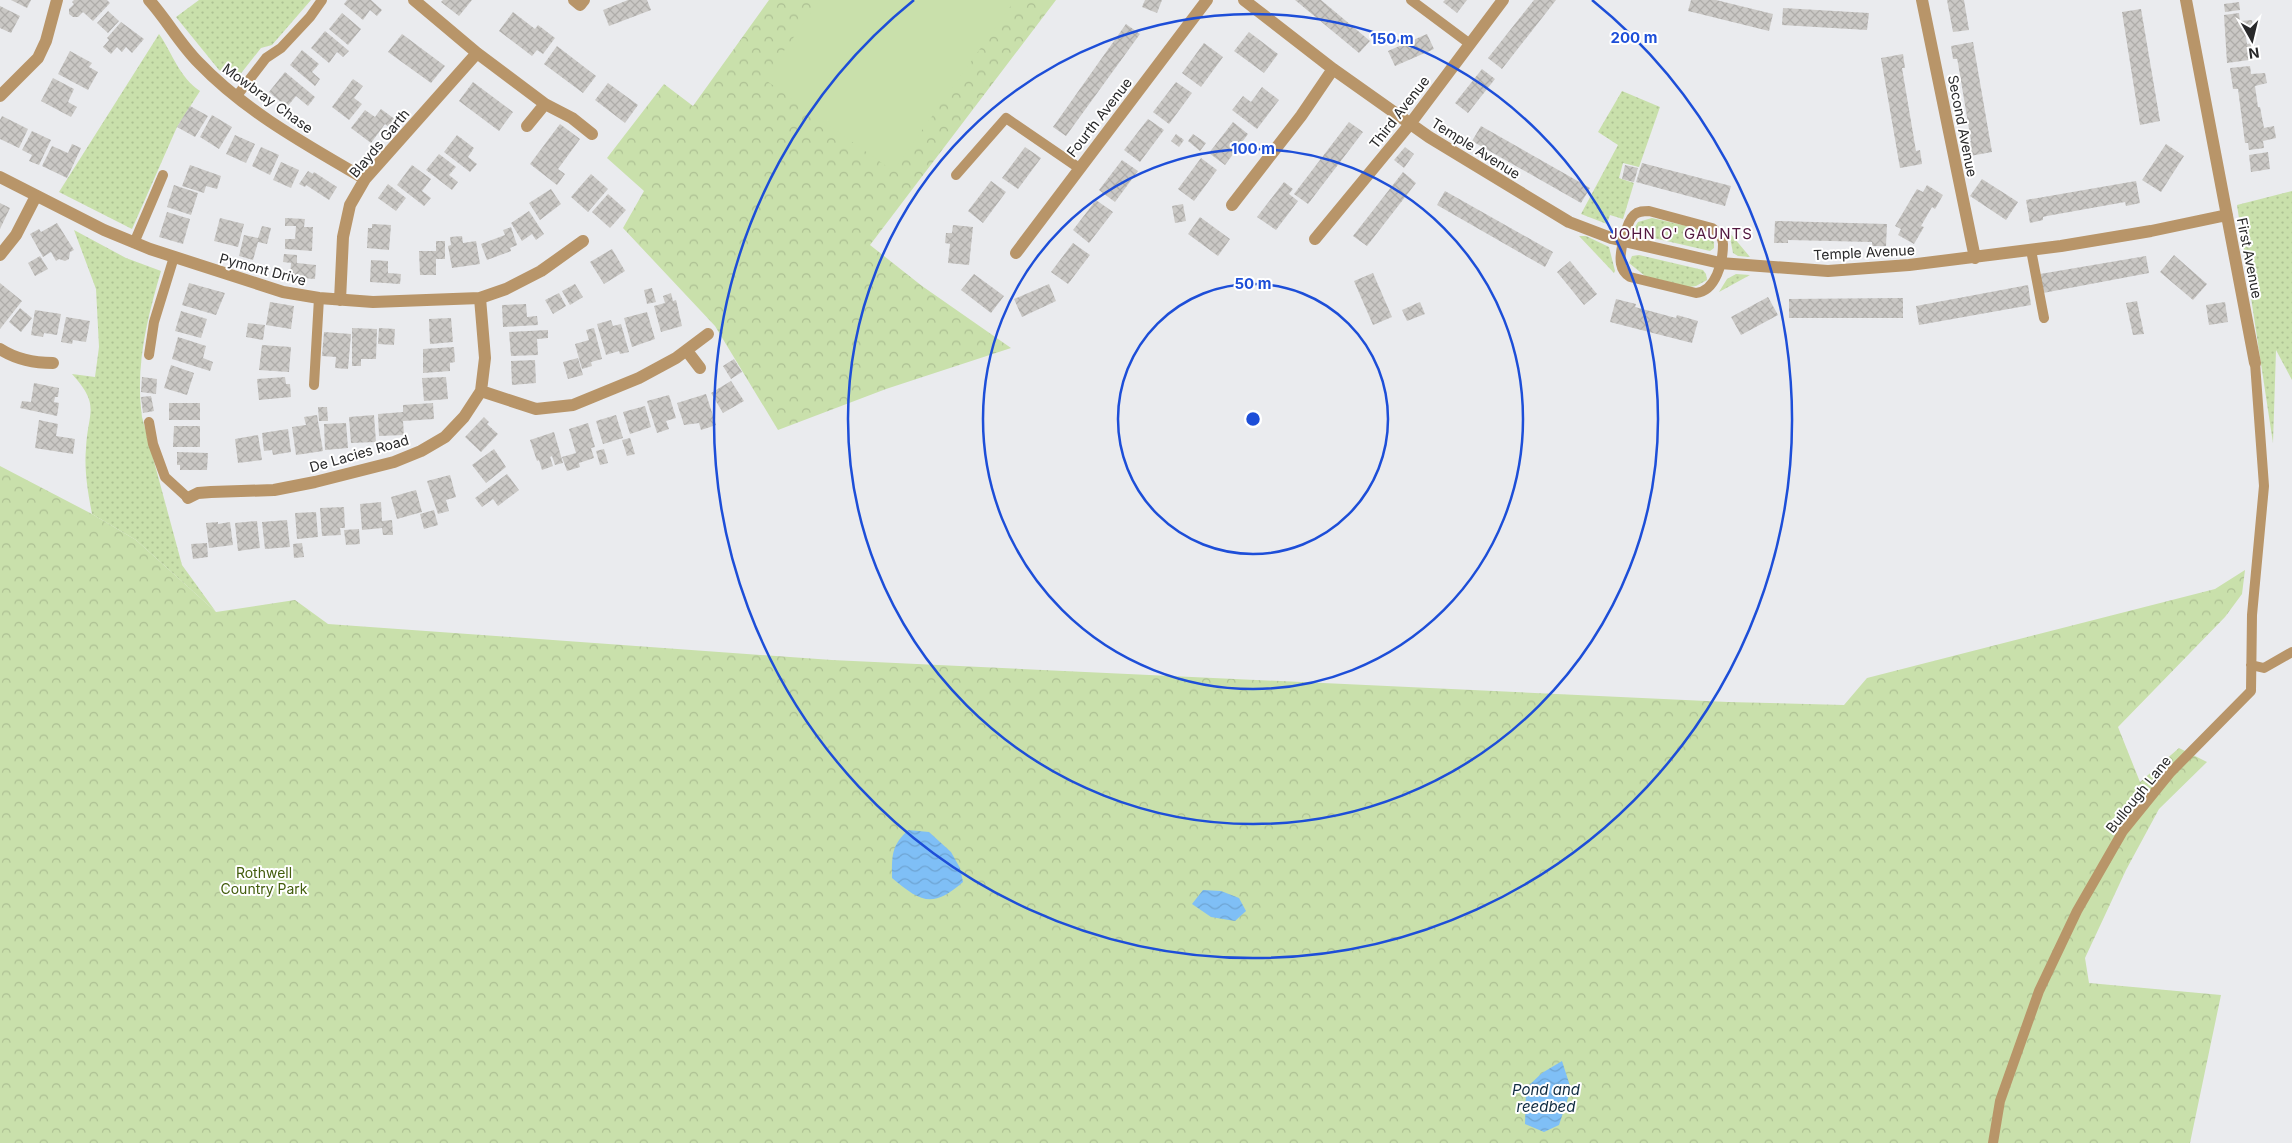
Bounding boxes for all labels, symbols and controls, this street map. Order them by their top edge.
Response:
north arrow [2227,15,2277,65]
text: 200 m [1611,28,1657,47]
text: 150 m [1370,29,1414,48]
text: N [2247,44,2260,63]
street label: Mowbray Chase [220,60,316,136]
street label: Third Avenue [1365,72,1433,152]
street label: Fourth Avenue [1063,74,1135,160]
street label: Second Avenue [1945,74,1981,178]
street label: Blayds Garth [345,105,413,181]
street label: Temple Avenue [1428,114,1524,182]
text: 100 m [1231,139,1275,158]
street label: First Avenue [2234,216,2266,300]
district label: JOHN O' GAUNTS [1609,224,1753,243]
street label: Temple Avenue [1813,241,1915,263]
street label: Pymont Drive [218,249,308,289]
text: 50 m [1235,274,1271,293]
centre of rings [1244,410,1262,428]
street label: De Lacies Road [307,431,411,475]
street label: Bullough Lane [2102,752,2174,836]
park label: Rothwell Country Park [220,864,308,897]
water label: Pond and reedbed [1512,1080,1581,1116]

